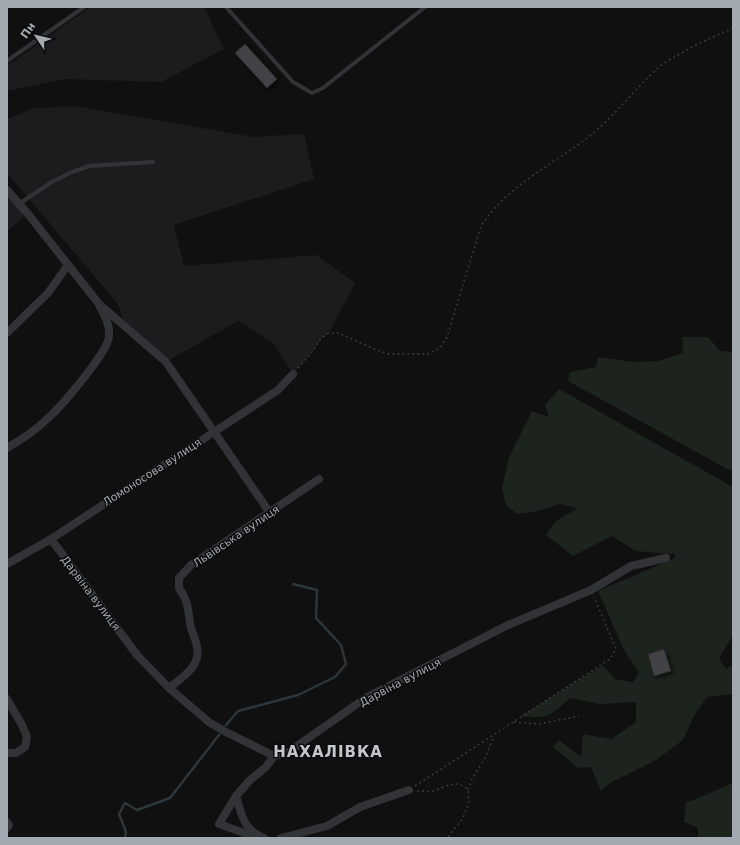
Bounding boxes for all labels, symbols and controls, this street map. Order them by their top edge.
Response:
north arrow [16,16,56,56]
text: Пн [18,20,38,41]
street label: Ломоносова вулиця [101,436,204,509]
street label: Львівська вулиця [191,503,282,570]
street label: Дарвіна вулиця [58,553,123,633]
street label: Дарвіна вулиця [357,655,443,709]
district label: НАХАЛІВКА [273,743,383,761]

